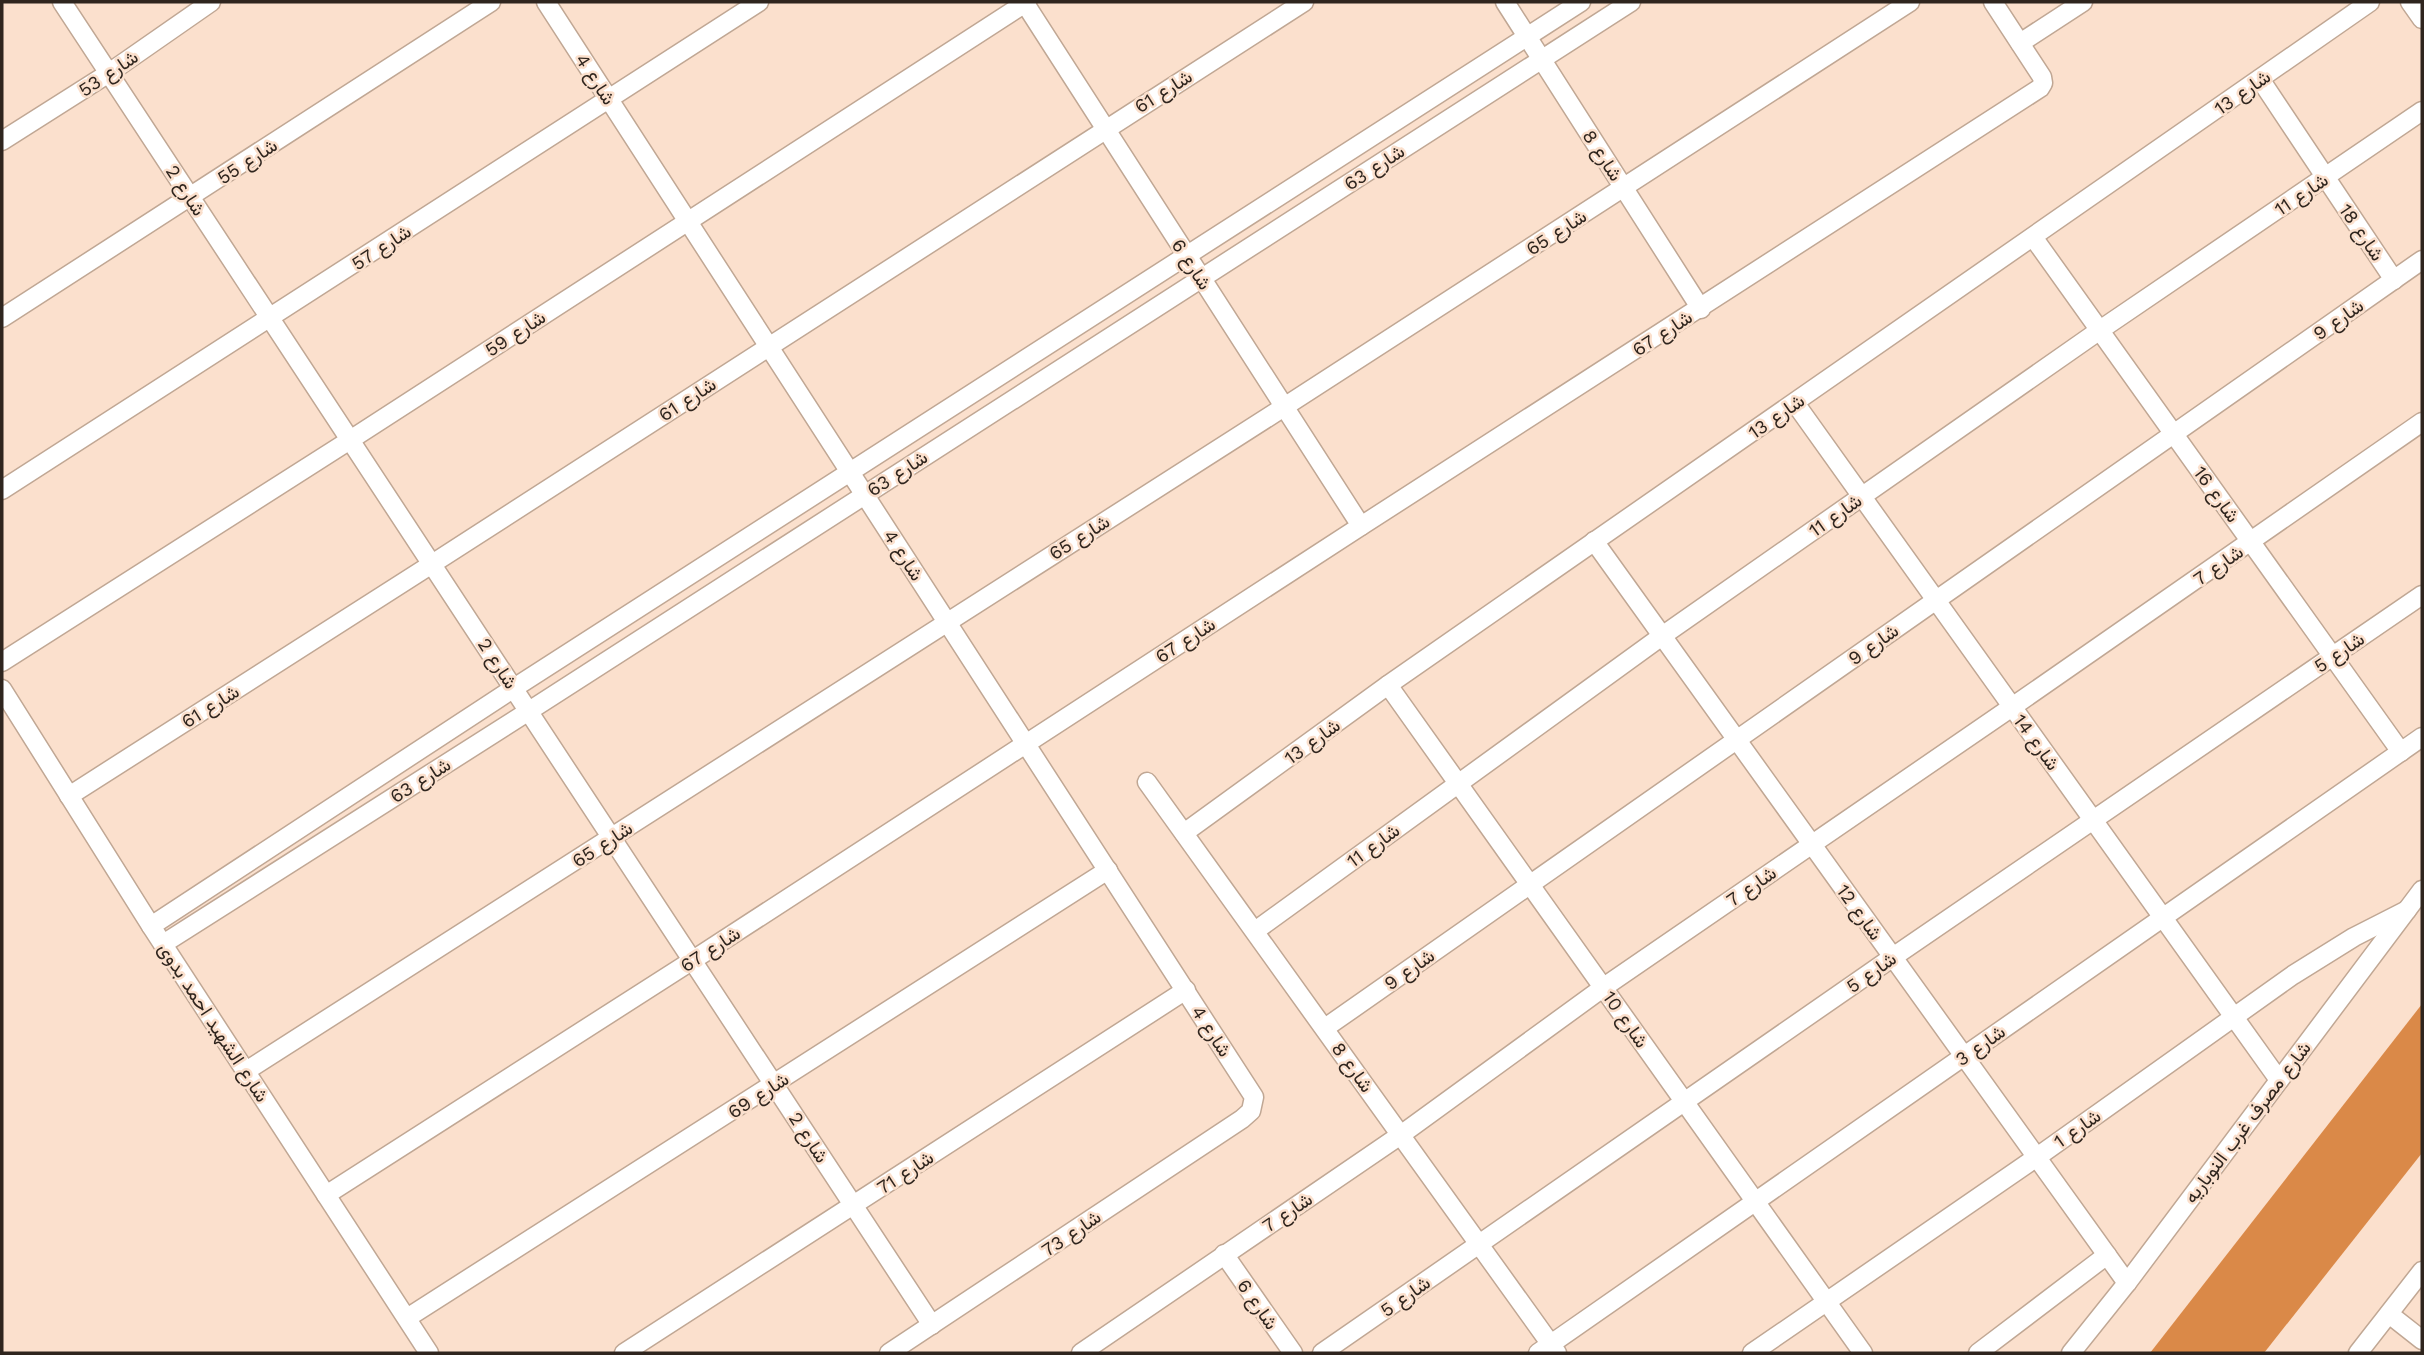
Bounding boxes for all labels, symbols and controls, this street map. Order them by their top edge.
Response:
street label: شارع 53 [74,45,143,102]
street label: شارع 4 [570,49,621,110]
street label: شارع 61 [1130,65,1197,119]
street label: شارع 13 [2210,65,2275,121]
street label: شارع 8 [1577,125,1628,186]
street label: شارع 55 [213,134,282,190]
street label: شارع 63 [1340,139,1409,196]
street label: شارع 2 [160,161,210,220]
street label: شارع 11 [2270,168,2333,221]
street label: شارع 18 [2333,199,2389,266]
street label: شارع 65 [1522,204,1591,261]
street label: شارع 57 [347,220,416,276]
street label: شارع 6 [1166,234,1217,295]
street label: شارع 9 [2309,294,2369,346]
street label: شارع 59 [481,305,550,362]
street label: شارع 67 [1628,306,1697,362]
street label: شارع 61 [654,372,721,427]
street label: شارع 13 [1744,389,1809,445]
street label: شارع 63 [863,445,932,502]
street label: شارع 16 [2188,462,2245,527]
street label: شارع 11 [1804,489,1867,543]
street label: شارع 65 [1045,510,1114,566]
street label: شارع 4 [878,525,929,586]
street label: شارع 7 [2189,540,2248,592]
street label: شارع 67 [1151,613,1220,669]
street label: شارع 9 [1844,619,1904,671]
street label: شارع 5 [2310,627,2369,678]
street label: شارع 2 [472,634,522,693]
street label: شارع 61 [177,680,244,734]
street label: شارع 14 [2008,710,2065,775]
street label: شارع 13 [1280,714,1345,770]
street label: شارع 63 [386,753,455,809]
street label: شارع 65 [568,816,637,873]
street label: شارع 11 [1342,819,1405,873]
street label: شارع 7 [1722,861,1781,913]
street label: شارع 12 [1831,880,1887,945]
street label: شارع 67 [676,922,745,978]
street label: شارع الشهيد احمد بدوى [153,938,274,1107]
street label: شارع 9 [1380,944,1440,996]
street label: شارع 5 [1842,947,1901,999]
street label: شارع 10 [1597,987,1653,1053]
street label: شارع 4 [1186,1001,1237,1062]
street label: شارع 3 [1951,1020,2010,1072]
street label: شارع مصرف غرب النوباريه [2179,1037,2317,1208]
street label: شارع 8 [1326,1038,1378,1097]
street label: شارع 69 [724,1067,794,1124]
street label: شارع 1 [2049,1104,2106,1154]
street label: شارع 2 [783,1108,833,1167]
street label: شارع 71 [873,1146,938,1200]
street label: شارع 7 [1258,1187,1317,1238]
street label: شارع 73 [1037,1205,1106,1262]
street label: شارع 5 [1376,1271,1435,1323]
street label: شارع 6 [1231,1275,1283,1335]

